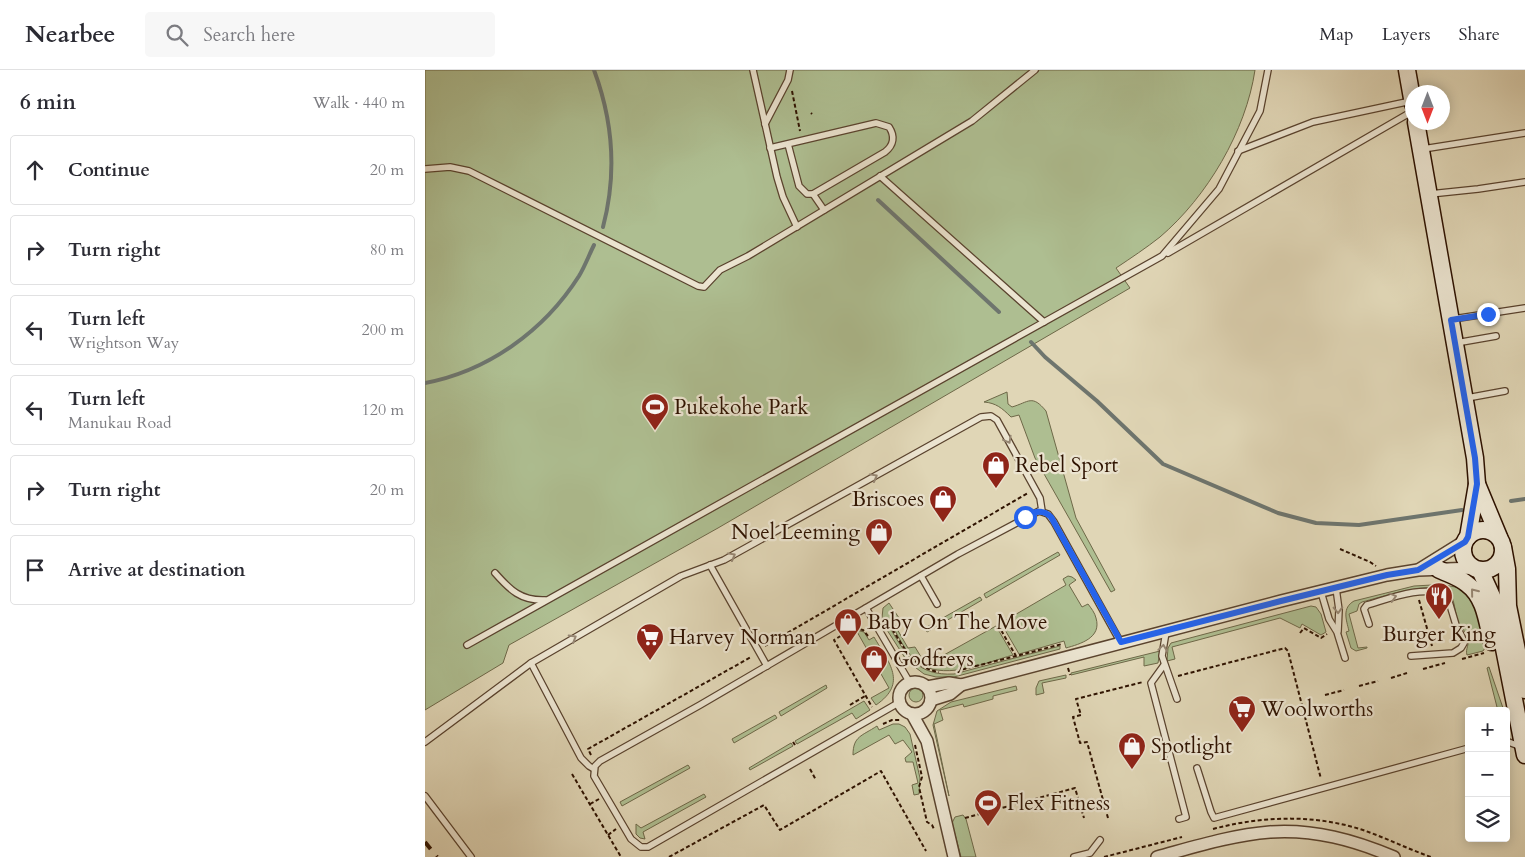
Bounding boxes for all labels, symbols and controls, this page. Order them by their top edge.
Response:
search box [145,12,495,57]
text: Nearbee [25,18,115,51]
icon: search [163,21,191,49]
text: Search here [203,22,295,48]
text: Map [1319,22,1354,47]
text: Layers [1382,22,1431,47]
text: Share [1459,22,1500,47]
north arrow [1405,85,1450,130]
text: 6 min [20,88,76,117]
text: Walk · 440 m [313,92,405,114]
icon: ahead [21,156,49,184]
text: Continue [68,157,150,183]
text: 20 m [370,159,404,181]
icon: right [21,236,49,264]
text: Turn right [68,237,160,263]
text: 80 m [370,239,404,261]
route end [1477,303,1500,326]
text: Turn left [68,306,145,332]
icon: left [21,316,49,344]
text: 200 m [362,319,404,341]
text: Wrightson Way [68,332,179,354]
text: Turn left [68,386,145,412]
sports icon: Pukekohe Park [640,392,670,431]
place label: Pukekohe Park [674,393,809,422]
icon: left [21,396,49,424]
text: 120 m [362,399,404,421]
text: Manukau Road [68,412,172,434]
one-way arrow [1002,435,1012,444]
shop icon: Rebel Sport [981,450,1011,489]
place label: Rebel Sport [1015,451,1119,480]
one-way arrow [869,473,878,483]
icon: right [21,476,49,504]
text: Turn right [68,477,160,503]
text: 20 m [370,479,404,501]
shop icon: Briscoes [928,484,958,523]
place label: Briscoes [852,485,924,514]
route start [1014,506,1037,529]
shop icon: Noel Leeming [864,517,894,556]
place label: Noel Leeming [731,518,860,547]
one-way arrow [727,552,736,562]
icon: arrive [21,556,49,584]
text: Arrive at destination [68,557,245,583]
restaurant icon: Burger King [1424,581,1454,620]
one-way arrow [1471,588,1480,597]
one-way arrow [1389,593,1397,603]
one-way arrow [1333,606,1343,614]
shop icon: Baby On The Move [833,607,863,646]
place label: Baby On The Move [867,608,1047,637]
place label: Burger King [1382,620,1496,649]
supermarket icon: Harvey Norman [635,622,665,661]
place label: Harvey Norman [669,623,816,652]
one-way arrow [567,635,576,645]
shop icon: Godfreys [859,644,889,683]
one-way arrow [1157,644,1168,652]
place label: Godfreys [893,645,974,674]
supermarket icon: Woolworths [1227,694,1257,733]
place label: Woolworths [1260,695,1373,724]
map controls [1465,707,1510,842]
button: + [1465,707,1510,752]
shop icon: Spotlight [1117,731,1147,770]
place label: Spotlight [1151,732,1232,761]
button: − [1465,752,1510,797]
sports icon: Flex Fitness [973,788,1003,827]
place label: Flex Fitness [1007,789,1110,818]
button: layers [1465,797,1510,842]

